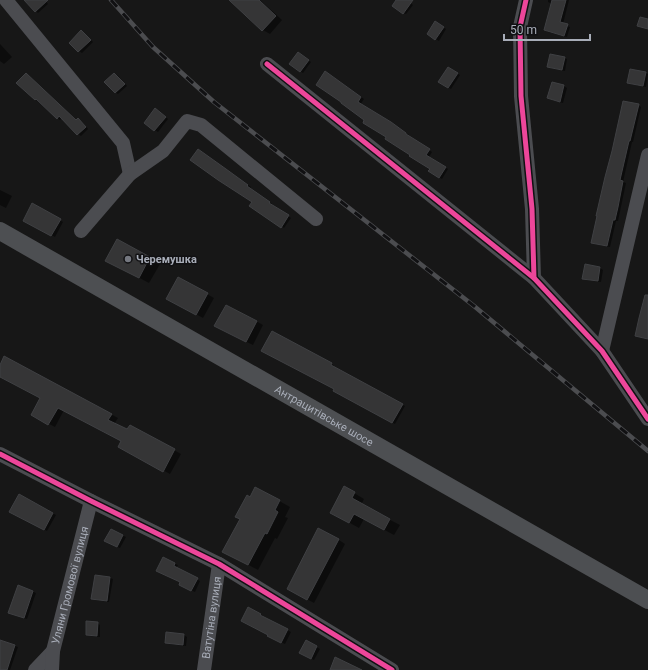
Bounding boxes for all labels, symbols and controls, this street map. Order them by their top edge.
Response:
scale bar [504,16,590,42]
text: 50 m [510,23,537,37]
place label: Черемушка [136,253,197,266]
marker: Черемушка [123,254,133,264]
street label: Антрацитівське шосе [273,382,376,449]
street label: Уляни Громової вулиця [49,525,91,645]
street label: Ватутіна вулиця [199,576,224,660]

